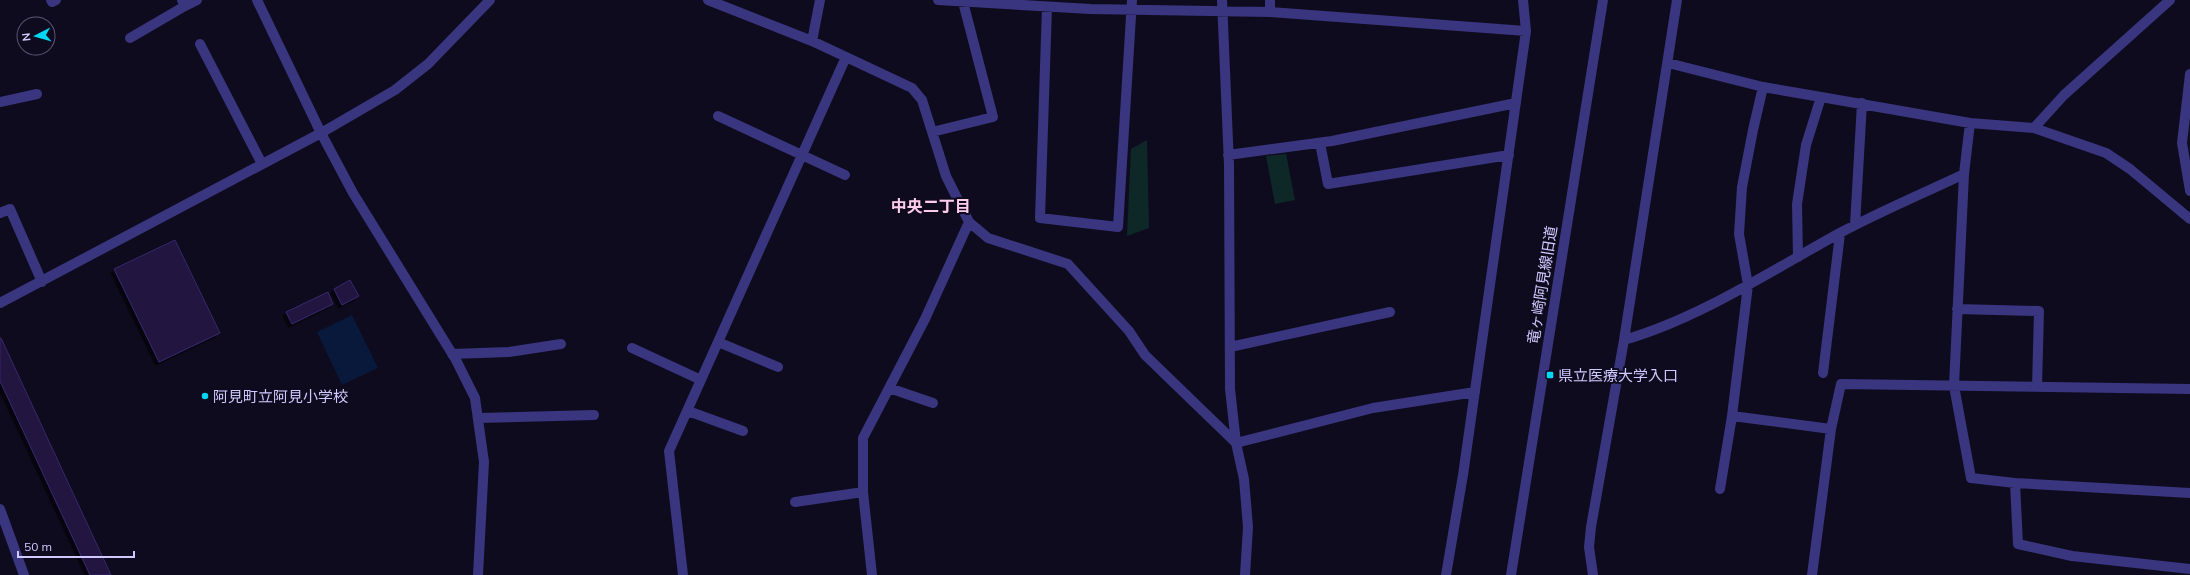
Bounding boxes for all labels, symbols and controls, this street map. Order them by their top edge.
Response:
north arrow [16,16,56,56]
text: N [19,32,33,42]
district label: 中央二丁目 [891,196,971,216]
street label: 竜ヶ崎阿見線旧道 [1523,224,1561,346]
place label: 県立医療大学入口 [1558,366,1678,385]
marker: 県立医療大学入口 [1545,370,1555,380]
place label: 阿見町立阿見小学校 [213,387,348,406]
marker: 阿見町立阿見小学校 [200,391,210,401]
scale bar [18,533,134,559]
text: 50 m [24,539,52,554]

